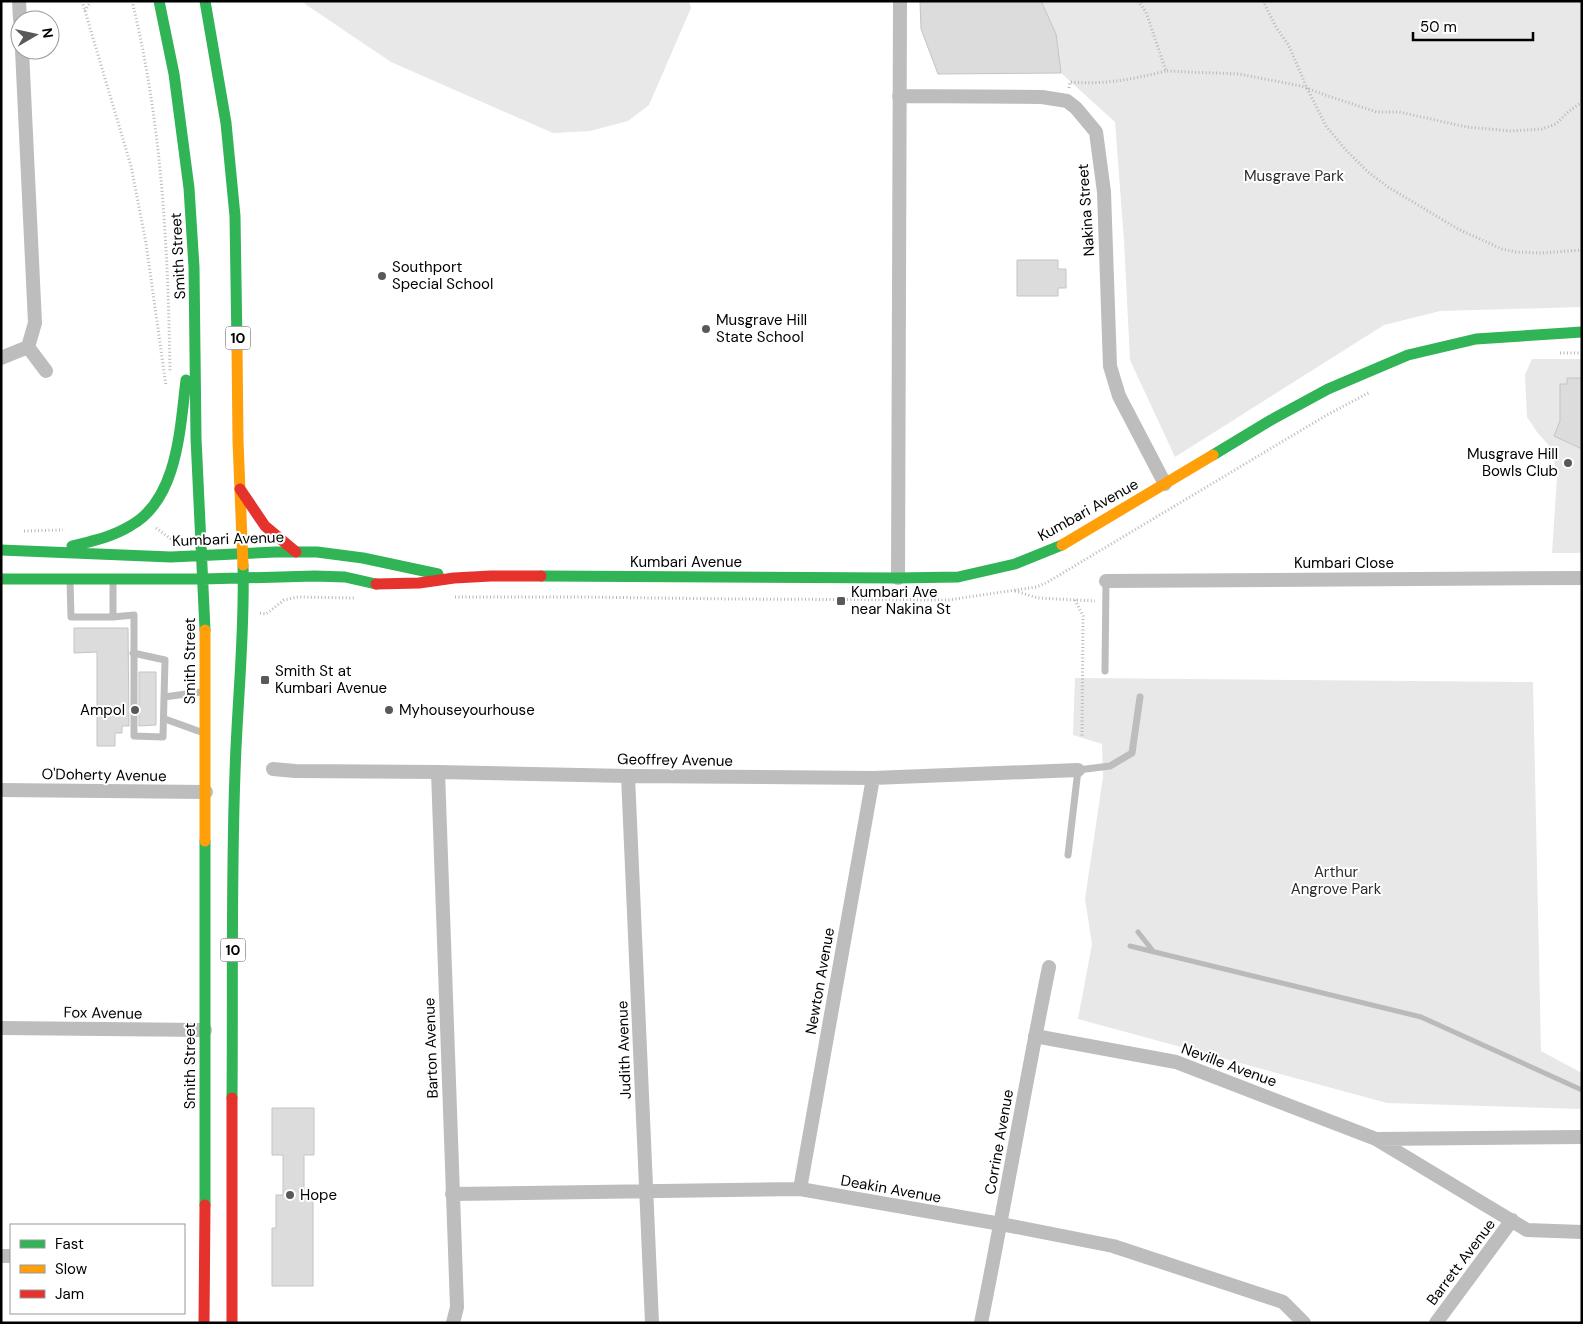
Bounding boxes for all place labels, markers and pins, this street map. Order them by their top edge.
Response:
place label: Southport Special School [392,257,493,294]
marker: Southport Special School [376,270,388,282]
place label: Musgrave Hill State School [716,310,807,347]
marker: Musgrave Hill State School [700,323,712,335]
place label: Musgrave Hill Bowls Club [1467,444,1558,481]
marker: Musgrave Hill Bowls Club [1562,457,1574,469]
place label: Kumbari Ave near Nakina St [851,582,951,619]
marker: Kumbari Ave near Nakina St [835,595,847,607]
place label: Smith St at Kumbari Avenue [275,661,387,698]
marker: Smith St at Kumbari Avenue [259,674,271,686]
place label: Ampol [80,700,125,720]
place label: Myhouseyourhouse [399,700,535,720]
marker: Ampol [129,704,141,716]
marker: Myhouseyourhouse [383,704,395,716]
place label: Hope [300,1185,337,1205]
marker: Hope [284,1189,296,1201]

